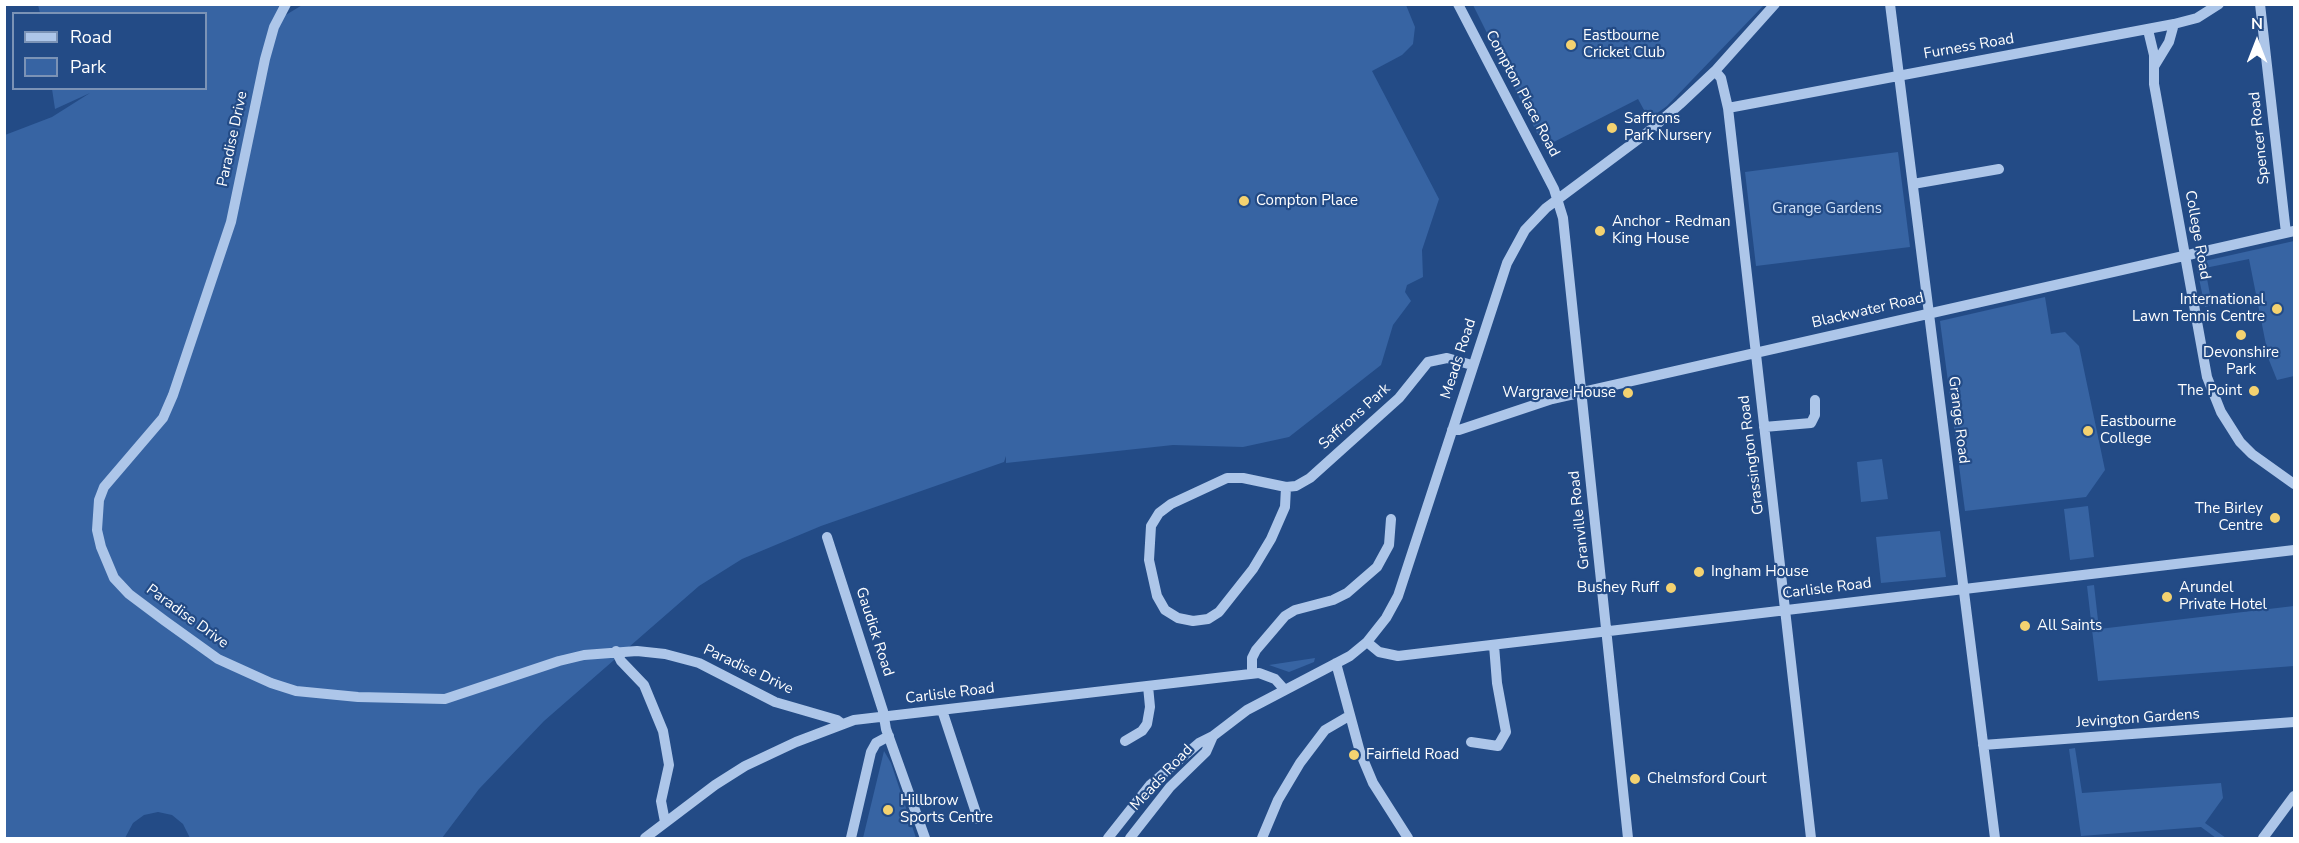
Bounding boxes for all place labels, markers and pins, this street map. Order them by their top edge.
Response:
place label: Eastbourne Cricket Club [1583,27,1665,62]
marker: Eastbourne Cricket Club [1564,38,1578,52]
place label: Saffrons Park Nursery [1624,110,1711,145]
marker: Saffrons Park Nursery [1605,121,1619,135]
place label: Compton Place [1256,192,1358,210]
marker: Compton Place [1237,194,1251,208]
place label: Anchor - Redman King House [1612,213,1731,248]
marker: Anchor - Redman King House [1593,224,1607,238]
place label: International Lawn Tennis Centre [2132,291,2265,326]
marker: International Lawn Tennis Centre [2270,302,2284,316]
marker: Devonshire Park [2234,328,2248,342]
place label: Devonshire Park [2203,344,2279,379]
place label: The Point [2178,382,2242,400]
place label: Wargrave House [1502,384,1616,402]
marker: The Point [2247,384,2261,398]
marker: Wargrave House [1621,386,1635,400]
place label: Eastbourne College [2100,413,2176,448]
marker: Eastbourne College [2081,424,2095,438]
place label: The Birley Centre [2195,500,2263,535]
marker: The Birley Centre [2268,511,2282,525]
place label: Ingham House [1711,563,1809,581]
marker: Ingham House [1692,565,1706,579]
place label: Bushey Ruff [1577,579,1659,597]
place label: Arundel Private Hotel [2179,579,2267,614]
marker: Bushey Ruff [1664,581,1678,595]
marker: Arundel Private Hotel [2160,590,2174,604]
place label: All Saints [2037,617,2102,635]
marker: All Saints [2018,619,2032,633]
place label: Fairfield Road [1366,746,1459,764]
marker: Fairfield Road [1347,748,1361,762]
place label: Chelmsford Court [1647,770,1766,788]
marker: Chelmsford Court [1628,772,1642,786]
place label: Hillbrow Sports Centre [900,792,993,827]
marker: Hillbrow Sports Centre [881,803,895,817]

